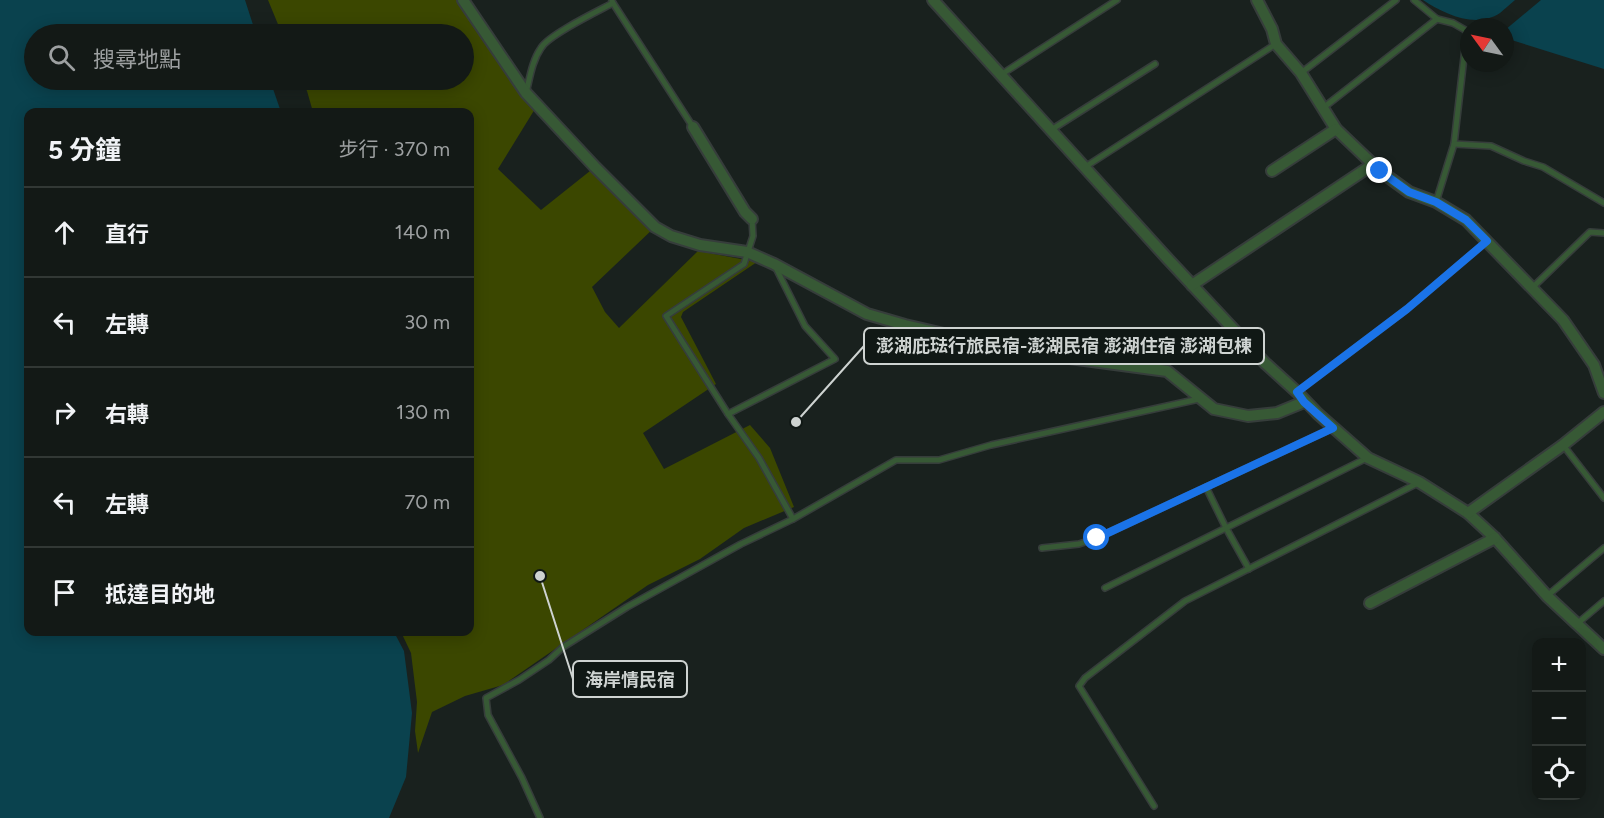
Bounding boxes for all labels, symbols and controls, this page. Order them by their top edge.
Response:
north arrow [1460,18,1514,72]
search box [24,24,474,90]
icon: search [45,41,78,74]
text: 搜尋地點 [93,46,181,73]
text: 5 分鐘 [48,134,121,166]
text: 步行 · 370 m [339,137,450,161]
route end [1366,157,1392,183]
icon: ahead [48,216,81,249]
text: 140 m [395,220,450,244]
text: 直行 [105,221,149,248]
icon: left [48,306,81,339]
text: 30 m [404,310,450,334]
text: 左轉 [105,311,149,338]
callout: 澎湖庇琺行旅民宿-澎湖民宿 澎湖住宿 澎湖包棟 [864,328,1264,364]
text: 澎湖庇琺行旅民宿-澎湖民宿 澎湖住宿 澎湖包棟 [876,335,1252,357]
icon: right [48,396,81,429]
text: 130 m [396,400,450,424]
text: 右轉 [105,401,149,428]
icon: left [48,486,81,519]
text: 70 m [404,490,450,514]
text: 左轉 [105,491,149,518]
route start [1083,524,1109,550]
icon: arrive [48,576,81,609]
text: 抵達目的地 [105,581,215,608]
map controls [1532,638,1586,800]
button: + [1532,638,1586,692]
callout: 海岸情民宿 [573,661,687,697]
text: 海岸情民宿 [585,669,675,691]
button: − [1532,692,1586,746]
button: locate [1532,746,1586,800]

